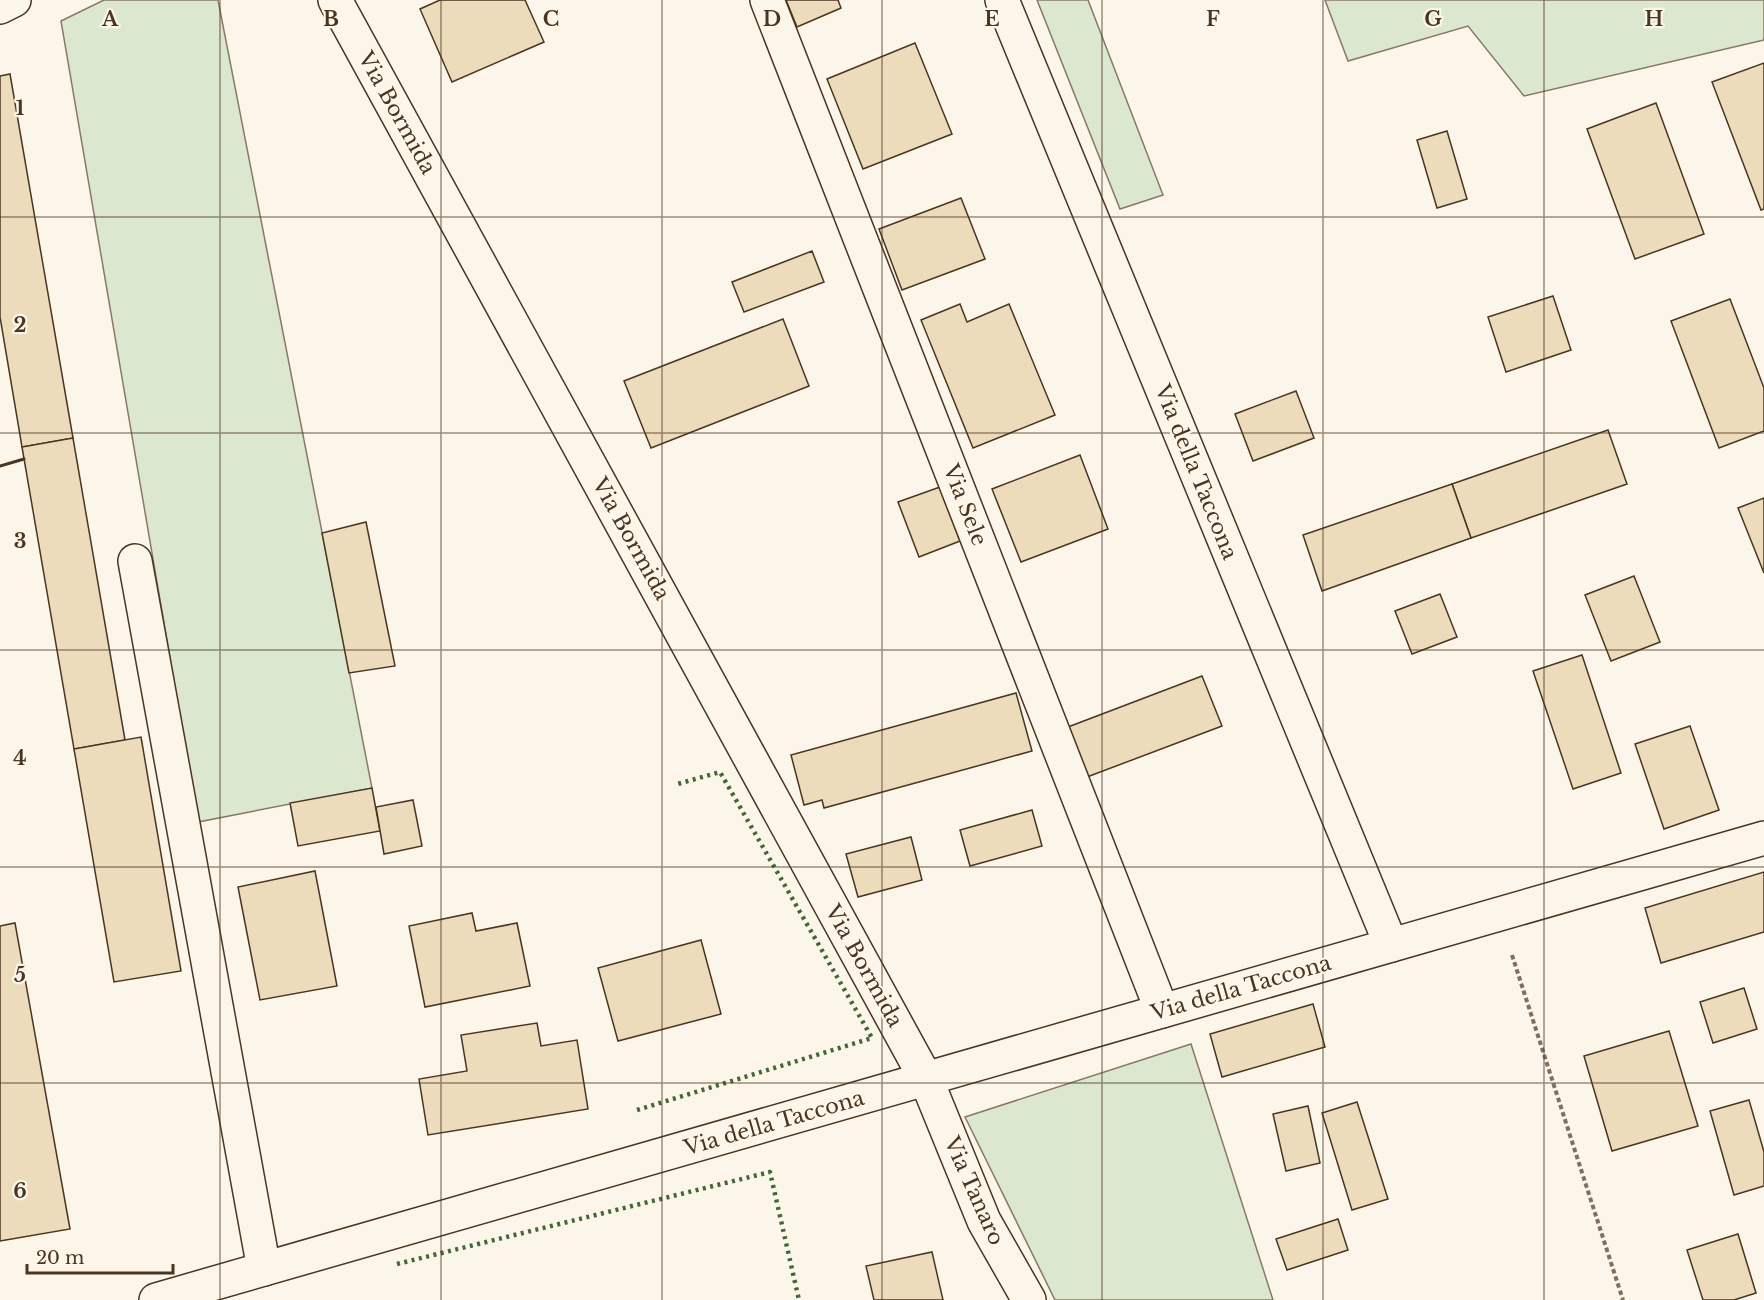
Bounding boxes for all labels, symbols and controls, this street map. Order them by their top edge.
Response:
text: A [101,7,119,31]
text: B [323,7,339,31]
text: C [543,7,559,31]
text: D [763,7,781,31]
text: E [984,7,1000,31]
text: F [1206,7,1220,31]
text: G [1424,7,1442,31]
text: H [1645,7,1664,31]
street label: Via Bormida [352,46,442,179]
text: 1 [16,96,25,120]
text: 2 [13,313,27,337]
street label: Via della Taccona [1149,380,1243,564]
street label: Via Sele [937,460,992,549]
street label: Via Bormida [586,472,676,605]
text: 3 [14,529,26,553]
text: 4 [13,746,27,770]
street label: Via Bormida [819,899,909,1032]
street label: Via della Taccona [1147,950,1334,1026]
text: 5 [14,963,26,987]
street label: Via della Taccona [680,1085,867,1161]
street label: Via Tanaro [938,1132,1009,1249]
text: 6 [13,1179,27,1203]
scale bar [27,1237,172,1275]
text: 20 m [36,1247,84,1269]

